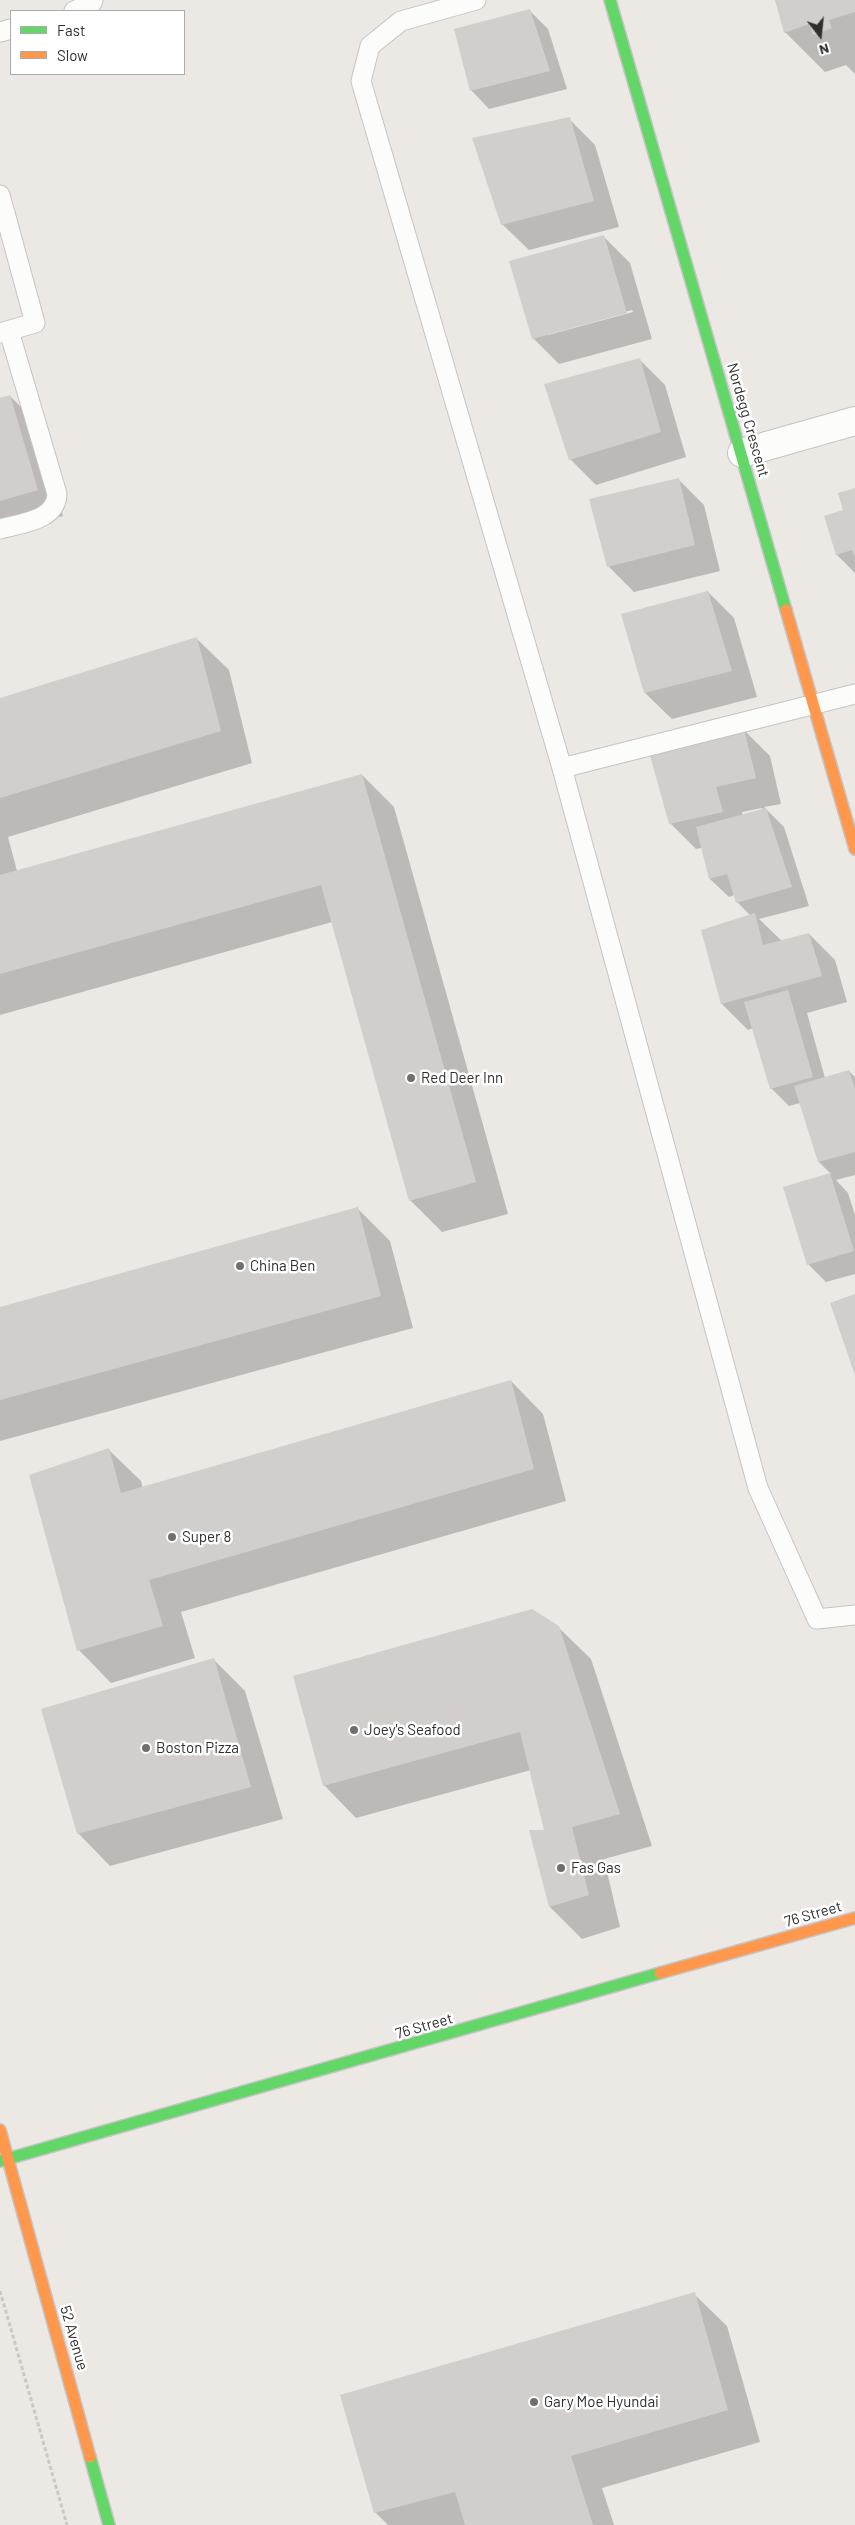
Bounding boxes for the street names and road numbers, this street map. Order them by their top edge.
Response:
street label: Nordegg Crescent [723,361,773,479]
street label: 76 Street [782,1897,844,1931]
street label: 76 Street [393,2009,455,2043]
street label: 52 Avenue [56,2304,92,2372]

